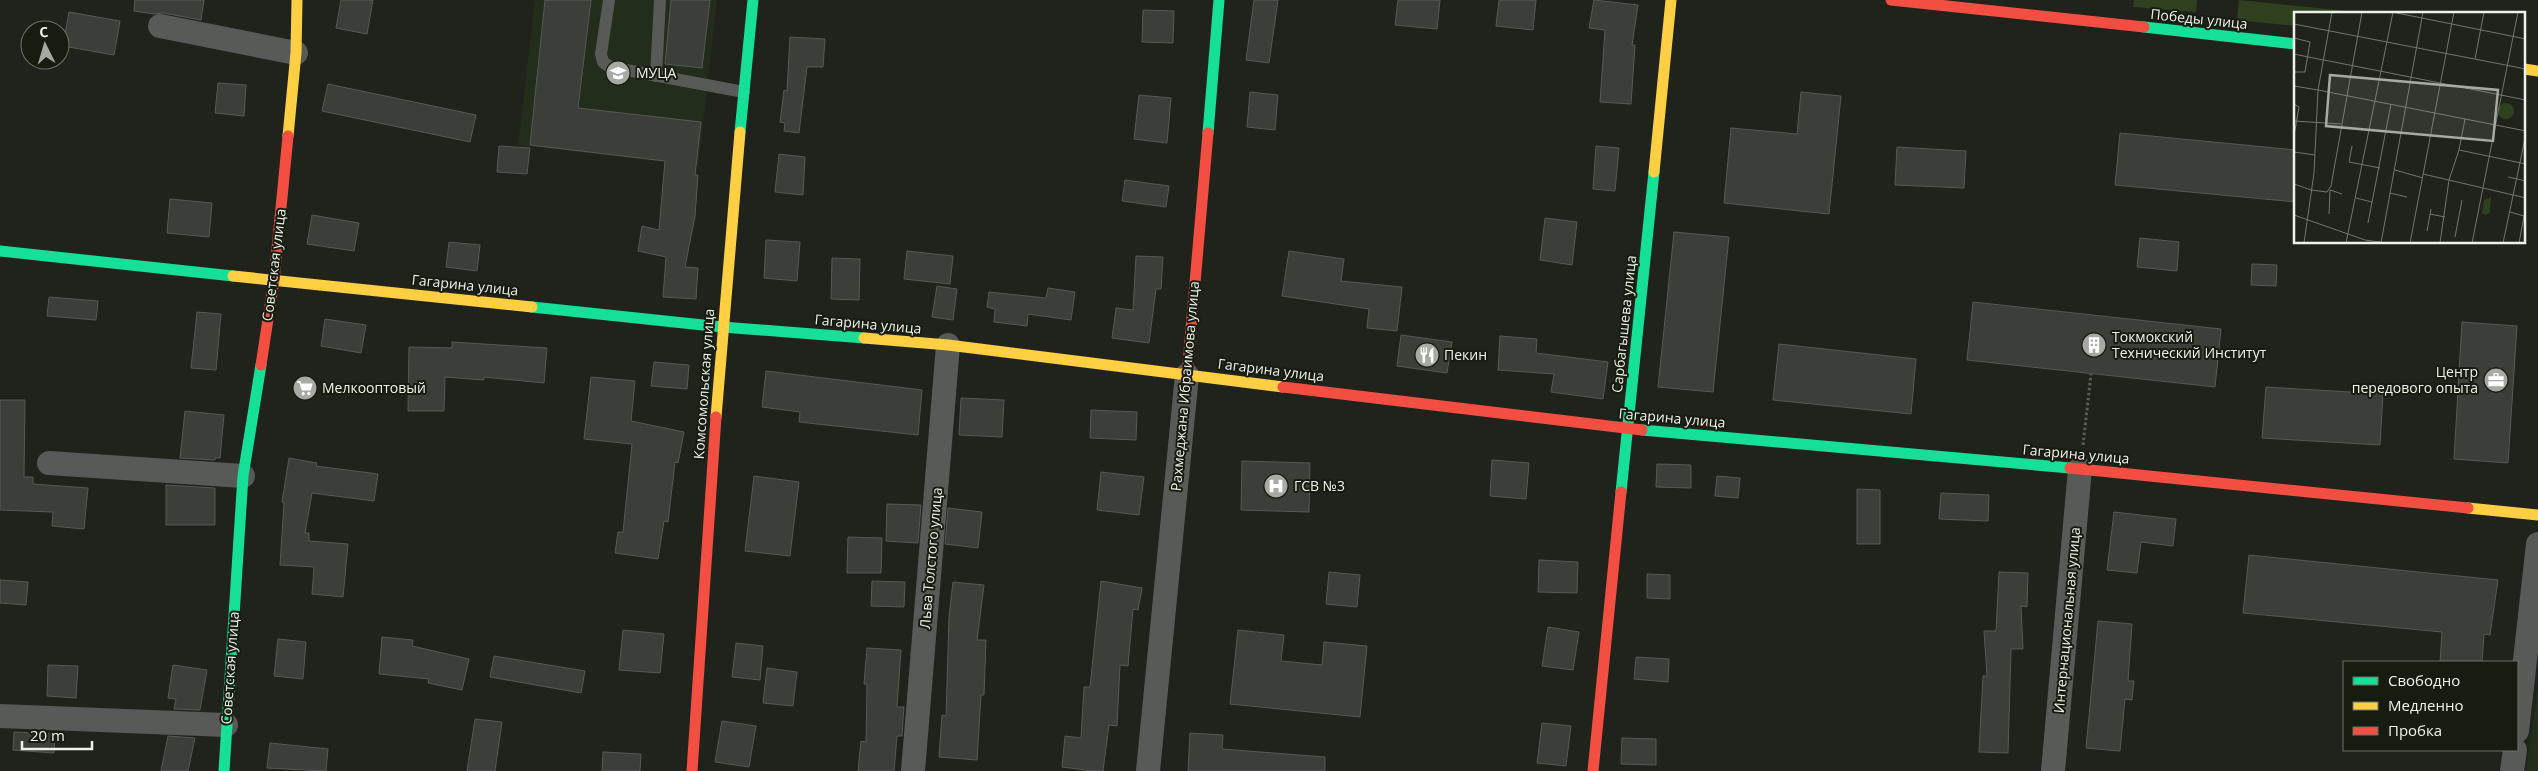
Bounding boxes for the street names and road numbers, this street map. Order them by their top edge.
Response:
street label: Победы улица [2149,4,2249,33]
street label: Советская улица [257,208,290,322]
street label: Сарбагышева улица [1607,254,1640,394]
street label: Гагарина улица [411,269,519,300]
street label: Рахмеджана Ибраимова улица [1166,280,1203,492]
street label: Комсомольская улица [689,308,718,460]
street label: Гагарина улица [814,309,922,338]
street label: Гагарина улица [1217,354,1325,385]
street label: Гагарина улица [1618,403,1726,432]
street label: Гагарина улица [2022,439,2130,468]
street label: Льва Толстого улица [915,486,946,630]
street label: Интернациональная улица [2049,526,2084,714]
street label: Советская улица [216,611,243,725]

